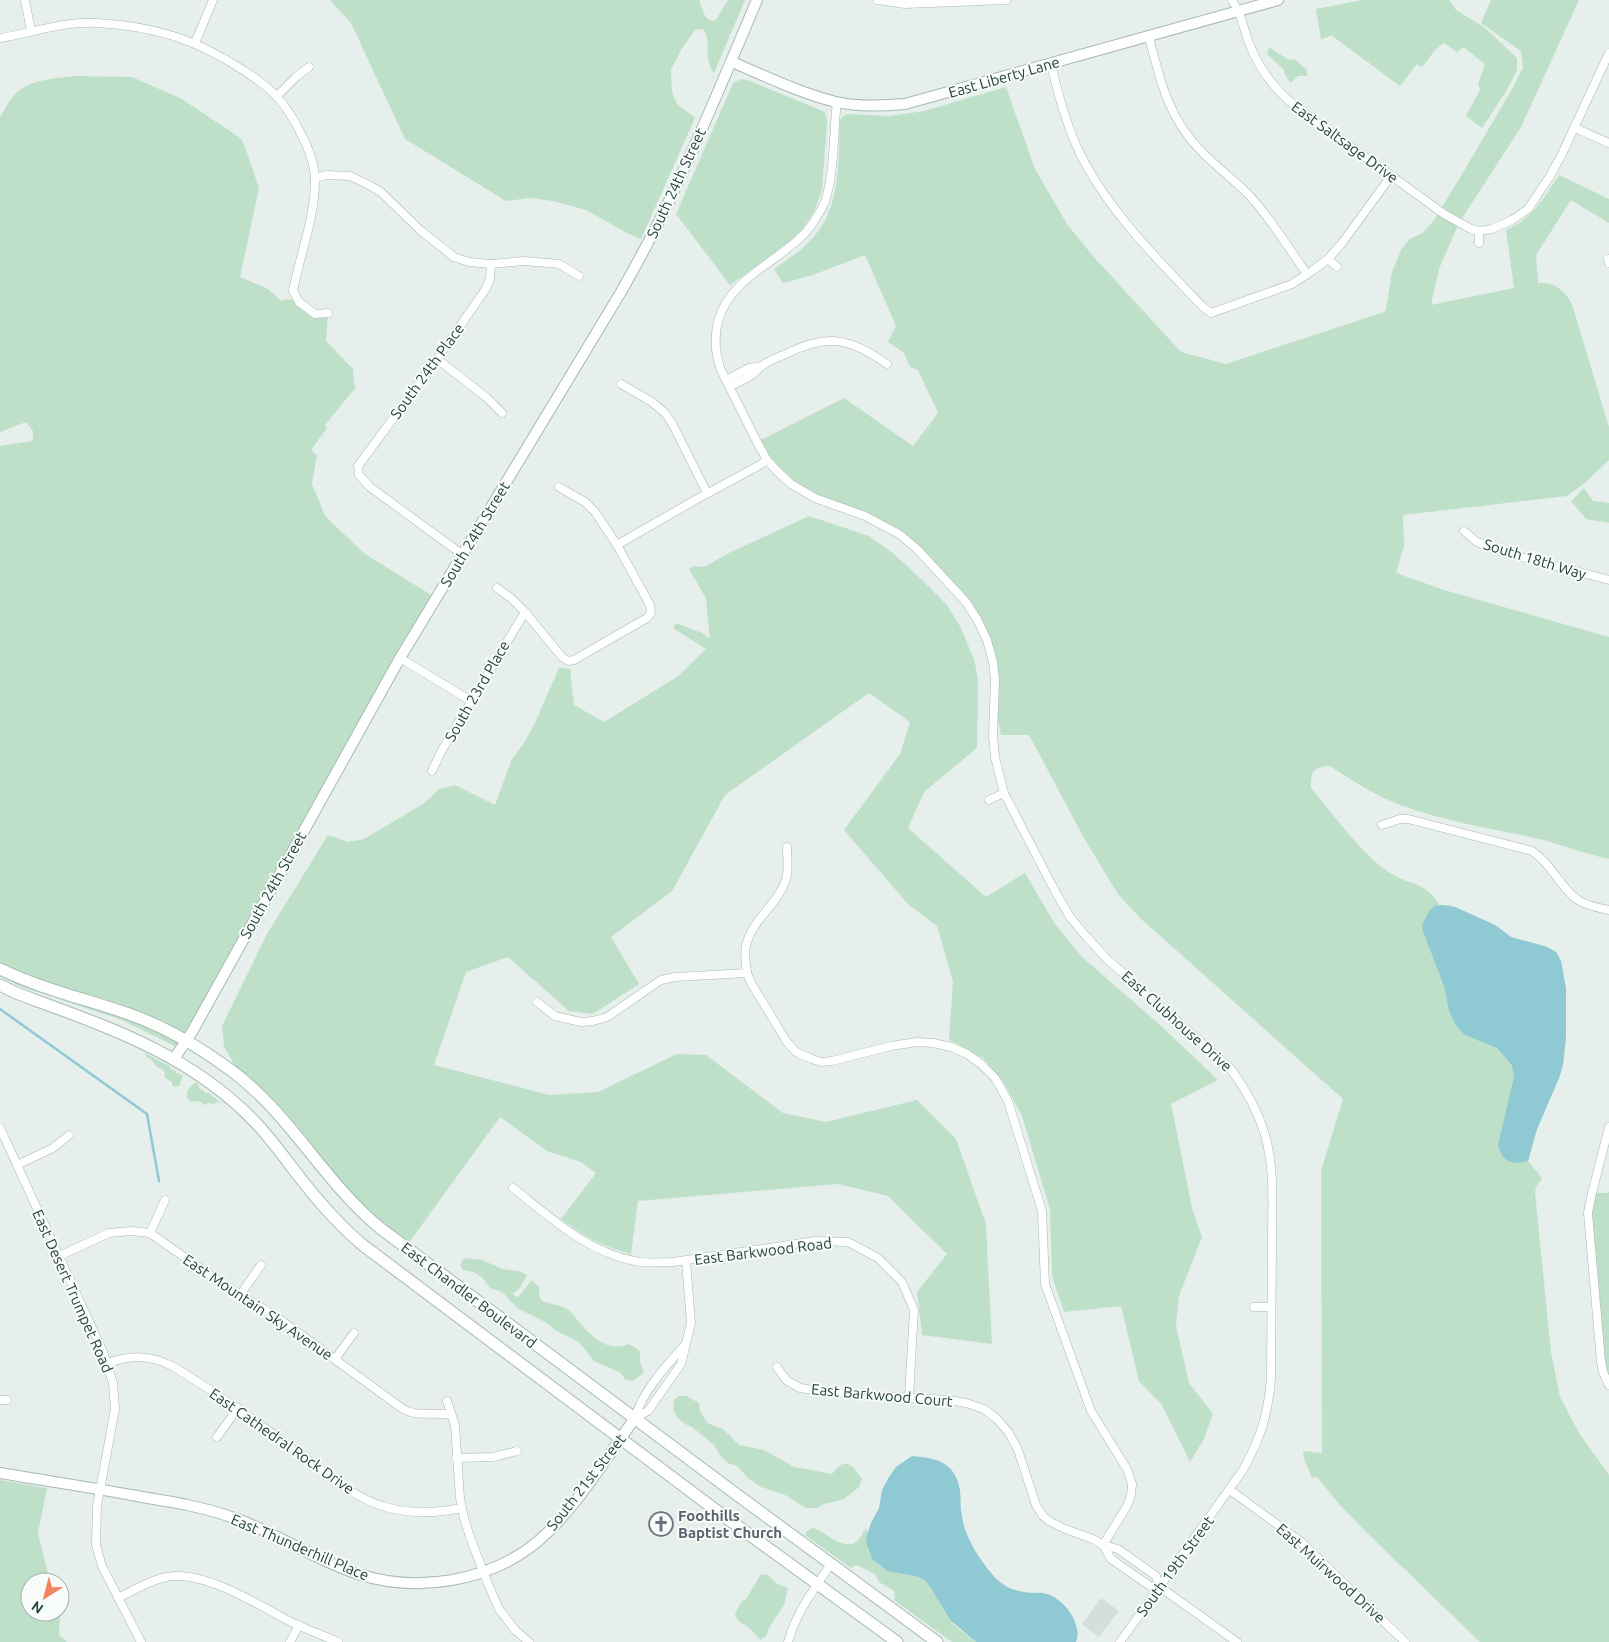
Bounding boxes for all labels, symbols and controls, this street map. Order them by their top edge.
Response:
street label: East Liberty Lane [946,53,1062,101]
street label: East Saltsage Drive [1288,98,1402,186]
street label: South 24th Street [643,125,709,241]
street label: South 24th Place [387,320,467,422]
street label: South 24th Street [437,478,513,590]
street label: South 18th Way [1482,535,1588,583]
street label: South 23rd Place [441,637,513,745]
street label: South 24th Street [237,828,310,942]
street label: East Clubhouse Drive [1119,967,1235,1075]
street label: East Desert Trumpet Road [29,1207,117,1375]
street label: East Barkwood Road [693,1234,833,1268]
street label: East Chandler Boulevard [398,1239,540,1351]
street label: East Mountain Sky Avenue [180,1251,336,1363]
street label: East Barkwood Court [811,1380,954,1410]
street label: East Cathedral Rock Drive [206,1385,358,1497]
street label: South 21st Street [543,1430,629,1534]
place label: Foothills Baptist Church [678,1507,782,1541]
street label: East Thunderhill Place [229,1510,371,1584]
church icon: Foothills Baptist Church [648,1511,674,1537]
street label: South 19th Street [1133,1512,1217,1619]
street label: East Muirwood Drive [1273,1520,1389,1626]
north arrow [20,1572,70,1622]
text: N [28,1598,46,1617]

